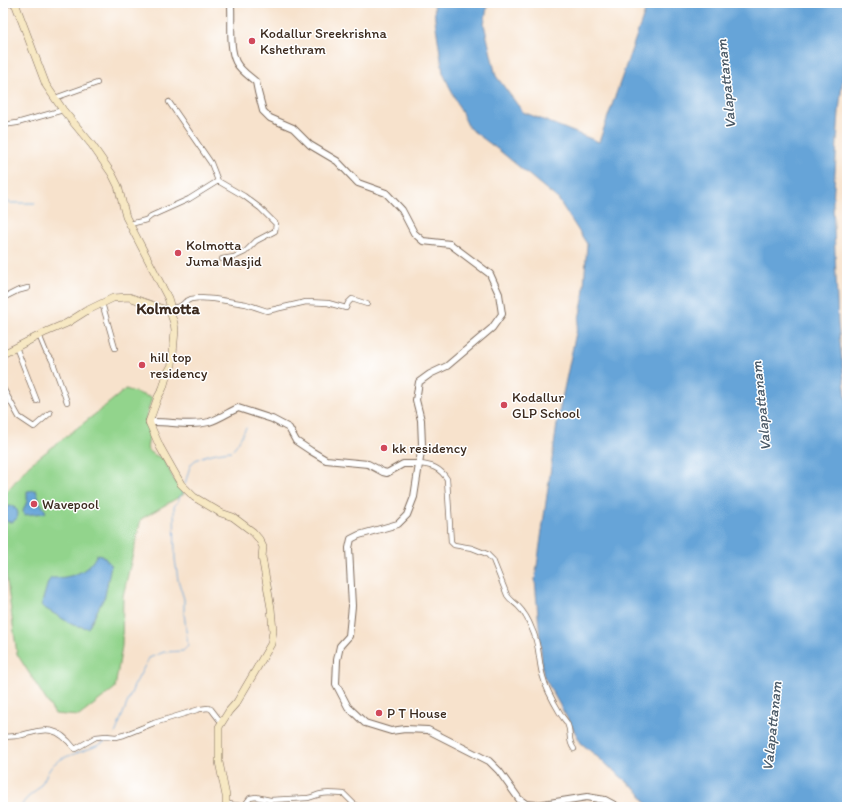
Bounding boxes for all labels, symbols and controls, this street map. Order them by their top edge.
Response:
place label: Kodallur Sreekrishna Kshethram [260,25,387,58]
marker: Kodallur Sreekrishna Kshethram [247,36,257,46]
water label: Valapattanam [712,38,740,130]
place label: Kolmotta Juma Masjid [186,237,262,270]
marker: Kolmotta Juma Masjid [173,248,183,258]
district label: Kolmotta [136,299,200,318]
place label: hill top residency [150,349,208,382]
marker: hill top residency [137,360,147,370]
water label: Valapattanam [747,360,775,452]
place label: Kodallur GLP School [512,389,580,422]
marker: Kodallur GLP School [499,400,509,410]
place label: kk residency [392,440,467,457]
marker: kk residency [379,443,389,453]
place label: Wavepool [42,496,99,513]
marker: Wavepool [29,499,39,509]
water label: Valapattanam [758,680,786,772]
place label: P T House [387,705,447,722]
marker: P T House [374,708,384,718]

